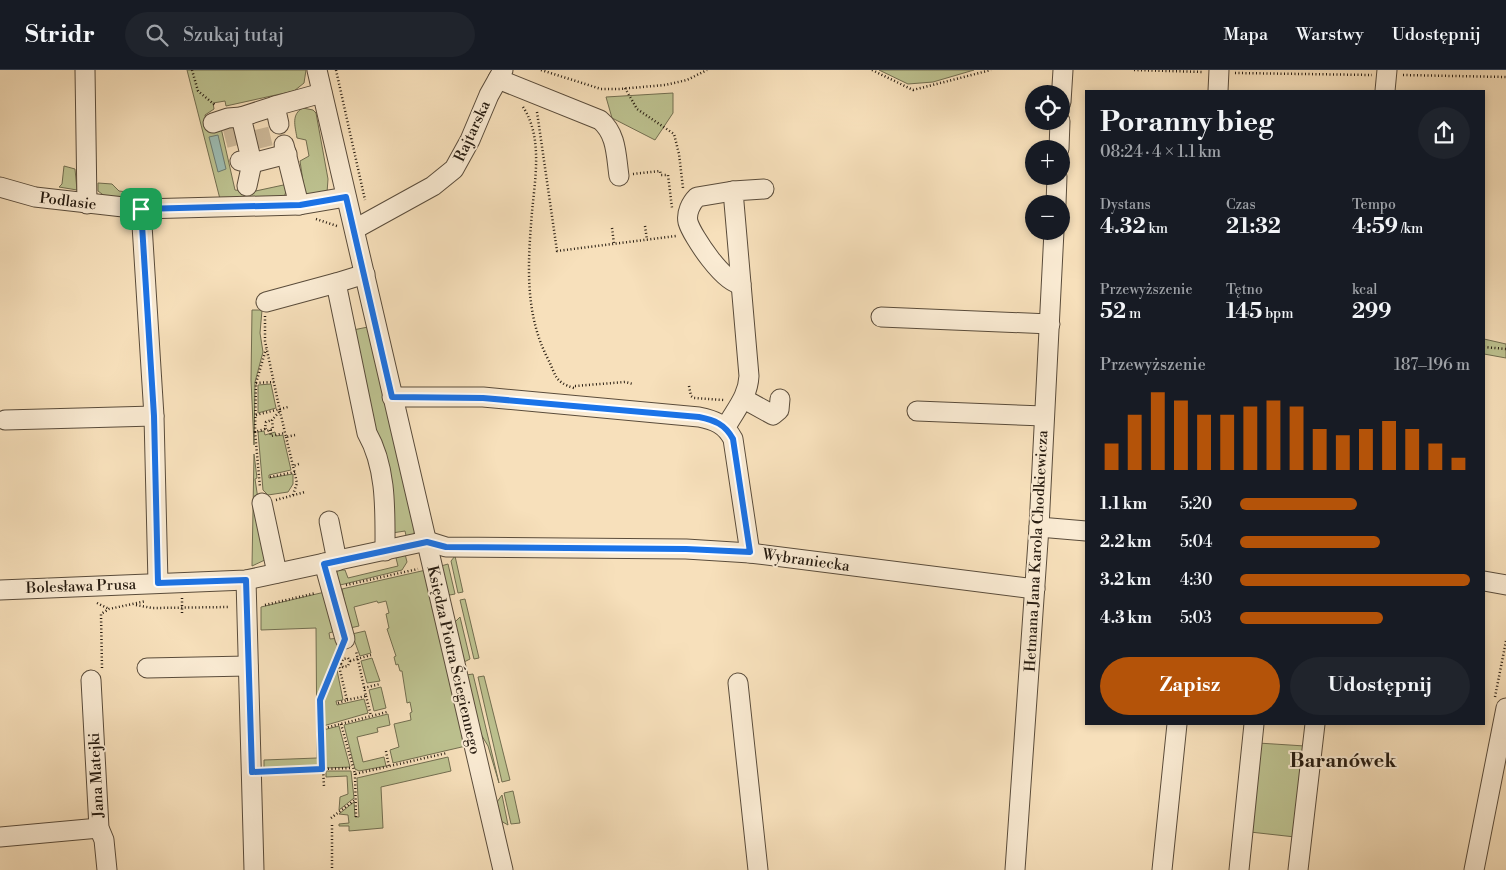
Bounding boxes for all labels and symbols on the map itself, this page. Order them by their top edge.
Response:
street label: Rajtarska [450,97,495,165]
pin [120,188,162,230]
street label: Podlasie [38,189,98,214]
street label: Hetmana Jana Karola Chodkiewicza [1021,429,1052,672]
street label: Wybraniecka [760,545,851,576]
street label: Księdza Piotra Ściegiennego [423,564,485,756]
street label: Bolesława Prusa [24,575,137,598]
street label: Jana Matejki [85,732,108,819]
district label: Baranówek [1289,749,1397,774]

